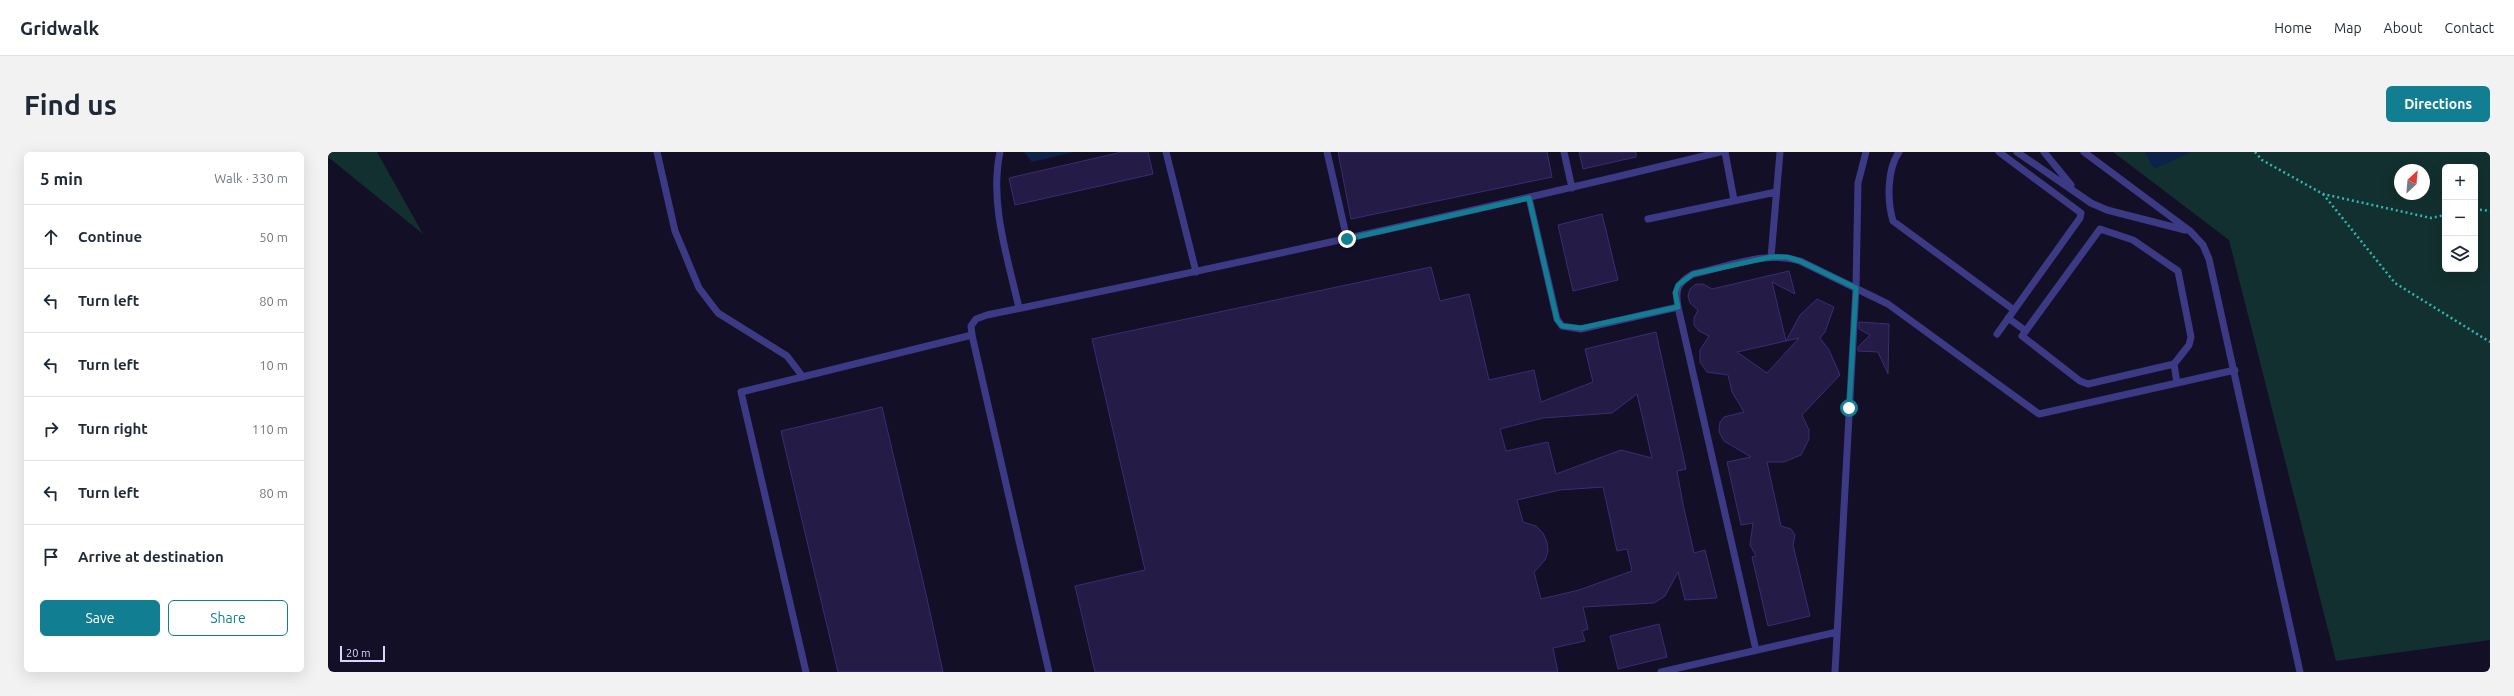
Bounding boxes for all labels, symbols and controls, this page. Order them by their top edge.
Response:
text: Gridwalk [20,17,99,39]
text: Home [2274,20,2312,36]
text: Map [2334,20,2362,36]
text: About [2384,20,2423,36]
text: Contact [2445,20,2494,36]
button: Directions [2386,86,2490,122]
text: Find us [24,89,117,120]
north arrow [2394,164,2430,200]
map controls [2442,164,2478,272]
button: + [2442,164,2478,200]
text: 5 min [40,169,83,188]
text: Walk · 330 m [214,171,288,185]
button: − [2442,200,2478,236]
icon: ahead [40,226,62,248]
text: Continue [78,228,142,245]
text: 50 m [259,230,288,244]
route end [1338,230,1356,248]
button: layers [2442,236,2478,272]
icon: left [40,290,62,312]
text: Turn left [78,292,139,309]
text: 80 m [259,294,288,308]
icon: left [40,354,62,376]
text: Turn left [78,356,139,373]
text: 10 m [259,358,288,372]
route start [1840,399,1858,417]
icon: right [40,418,62,440]
text: Turn right [78,420,148,437]
text: 110 m [252,422,288,436]
icon: left [40,482,62,504]
text: Turn left [78,484,139,501]
text: 80 m [259,486,288,500]
icon: arrive [40,546,62,568]
text: Arrive at destination [78,548,224,565]
button: Save [40,600,160,636]
button: Share [168,600,288,636]
scale bar [340,644,385,663]
text: 20 m [346,647,370,659]

